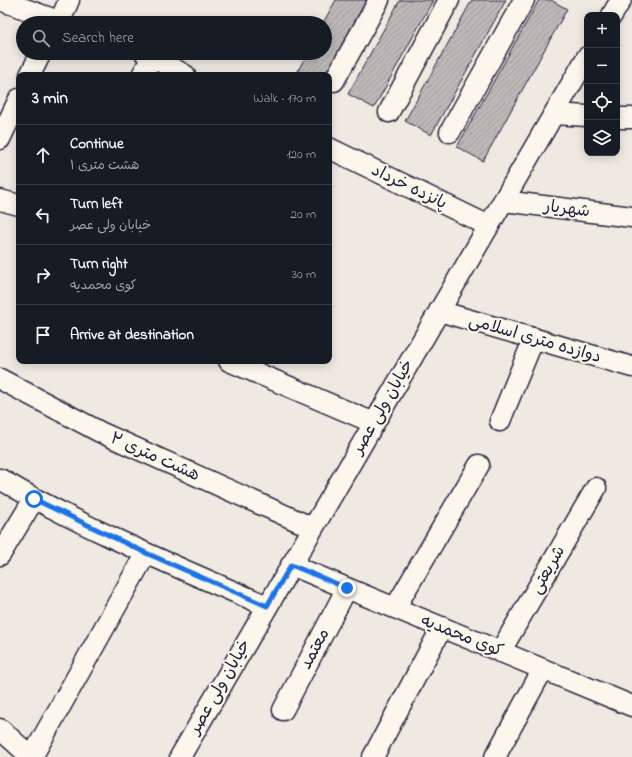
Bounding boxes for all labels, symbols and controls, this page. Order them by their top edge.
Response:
map controls [584,12,620,156]
button: + [584,12,620,48]
search box [16,16,332,60]
icon: search [30,27,52,49]
text: Search here [62,27,134,49]
button: − [584,48,620,84]
button: locate [584,84,620,120]
text: 3 min [32,86,68,111]
text: Walk · 170 m [253,89,316,108]
button: layers [584,120,620,156]
text: Continue [70,133,124,155]
icon: ahead [32,144,54,166]
text: 120 m [286,145,316,164]
text: هشت متری ۱ [70,156,139,175]
street label: پانزده خرداد [367,158,451,216]
text: Turn left [70,193,123,215]
street label: شهریار [541,194,591,224]
icon: left [32,204,54,226]
text: 20 m [291,205,316,224]
text: خیابان ولی عصر [70,216,151,235]
text: Turn right [70,253,128,275]
icon: right [32,264,54,286]
text: 30 m [292,265,316,284]
text: کوی محمدیه [70,276,137,295]
street label: دوازده متری اسلامی [466,308,604,370]
icon: arrive [32,324,54,346]
text: Arrive at destination [70,324,194,346]
street label: خیابان ولی عصر [345,355,420,461]
street label: هشت متری ۲ [106,426,204,488]
route start [25,490,43,508]
street label: شریعتی [524,541,572,599]
route end [338,579,356,597]
street label: کوی محمدیه [417,608,507,664]
street label: معتمد [294,624,336,674]
street label: خیابان ولی عصر [182,635,257,741]

